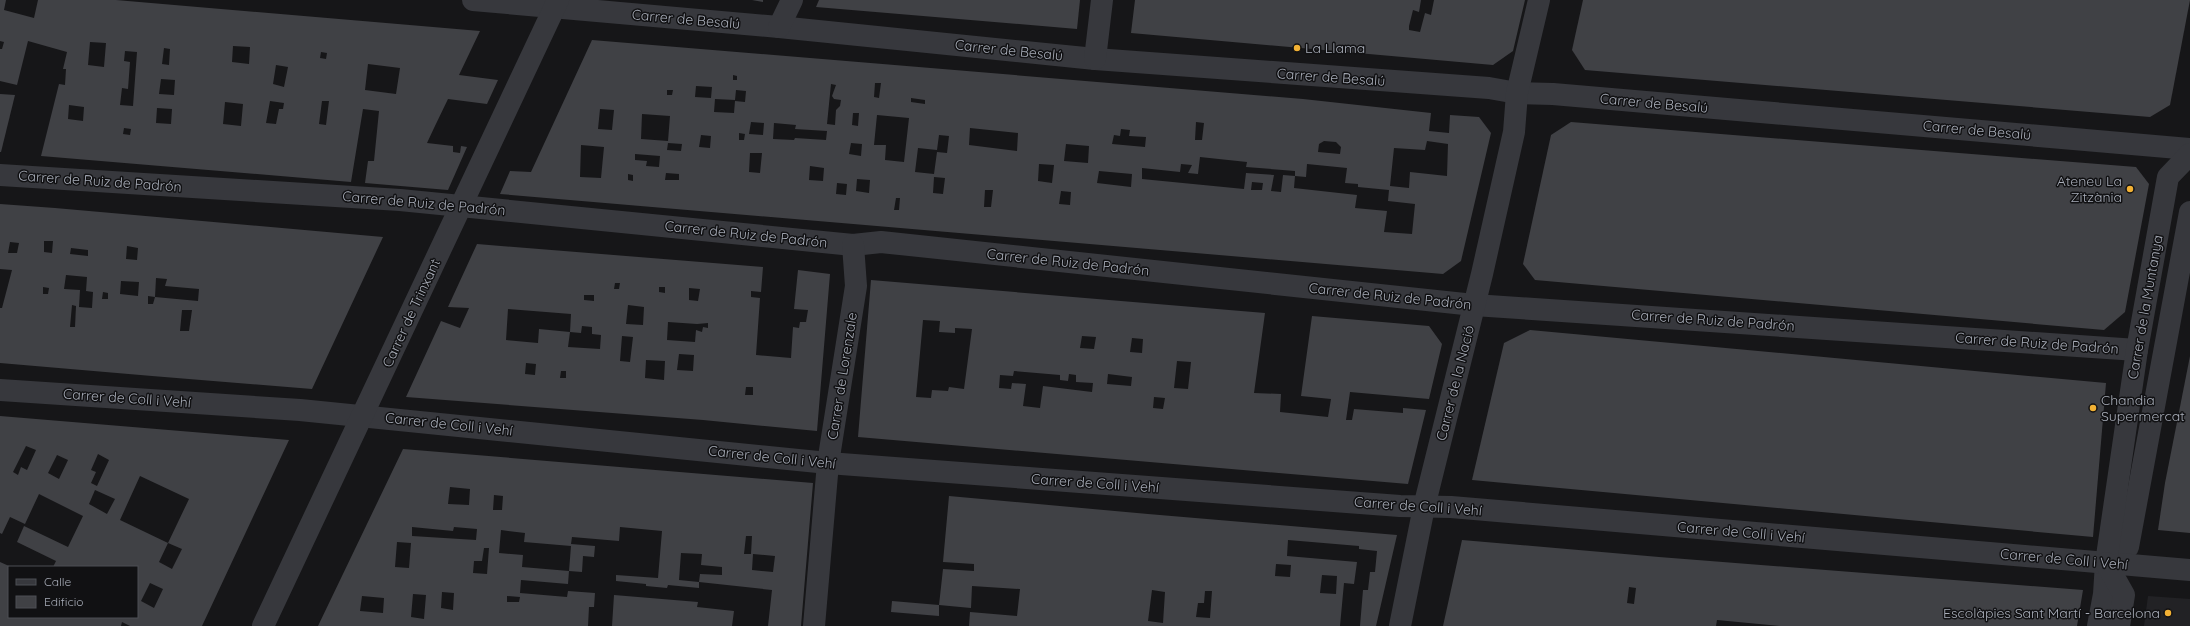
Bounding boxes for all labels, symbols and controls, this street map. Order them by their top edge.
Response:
street label: Carrer de Besalú [631,5,741,33]
street label: Carrer de Besalú [954,35,1064,65]
place label: La Llama [1305,39,1365,57]
marker: La Llama [1292,43,1302,53]
street label: Carrer de Besalú [1276,64,1386,90]
street label: Carrer de Besalú [1599,89,1709,117]
street label: Carrer de Besalú [1922,116,2032,144]
street label: Carrer de Ruiz de Padrón [18,166,182,196]
place label: Ateneu La Zitzània [2057,172,2122,206]
marker: Ateneu La Zitzània [2125,184,2135,194]
street label: Carrer de Ruiz de Padrón [342,187,506,219]
street label: Carrer de Ruiz de Padrón [664,217,828,251]
street label: Carrer de la Muntanya [2123,233,2167,381]
street label: Carrer de Ruiz de Padrón [986,245,1150,279]
street label: Carrer de Trinxant [378,256,444,370]
street label: Carrer de Ruiz de Padrón [1308,279,1472,313]
street label: Carrer de Ruiz de Padrón [1631,305,1795,335]
street label: Carrer de Lorenzale [823,311,861,441]
street label: Carrer de la Nació [1432,323,1478,443]
street label: Carrer de Ruiz de Padrón [1955,328,2119,358]
street label: Carrer de Coll i Vehí [63,385,191,411]
place label: Chandia Supermercat [2101,391,2185,425]
marker: Chandia Supermercat [2088,403,2098,413]
street label: Carrer de Coll i Vehí [384,408,514,440]
street label: Carrer de Coll i Vehí [707,441,837,473]
street label: Carrer de Coll i Vehí [1031,470,1159,496]
street label: Carrer de Coll i Vehí [1354,493,1482,519]
street label: Carrer de Coll i Vehí [1676,517,1806,547]
street label: Carrer de Coll i Vehí [1999,544,2129,574]
legend [8,566,138,618]
text: Calle [44,574,72,589]
text: Edificio [44,594,84,609]
place label: Escolàpies Sant Martí - Barcelona [1943,604,2160,622]
marker: Escolàpies Sant Martí - Barcelona [2163,608,2173,618]

